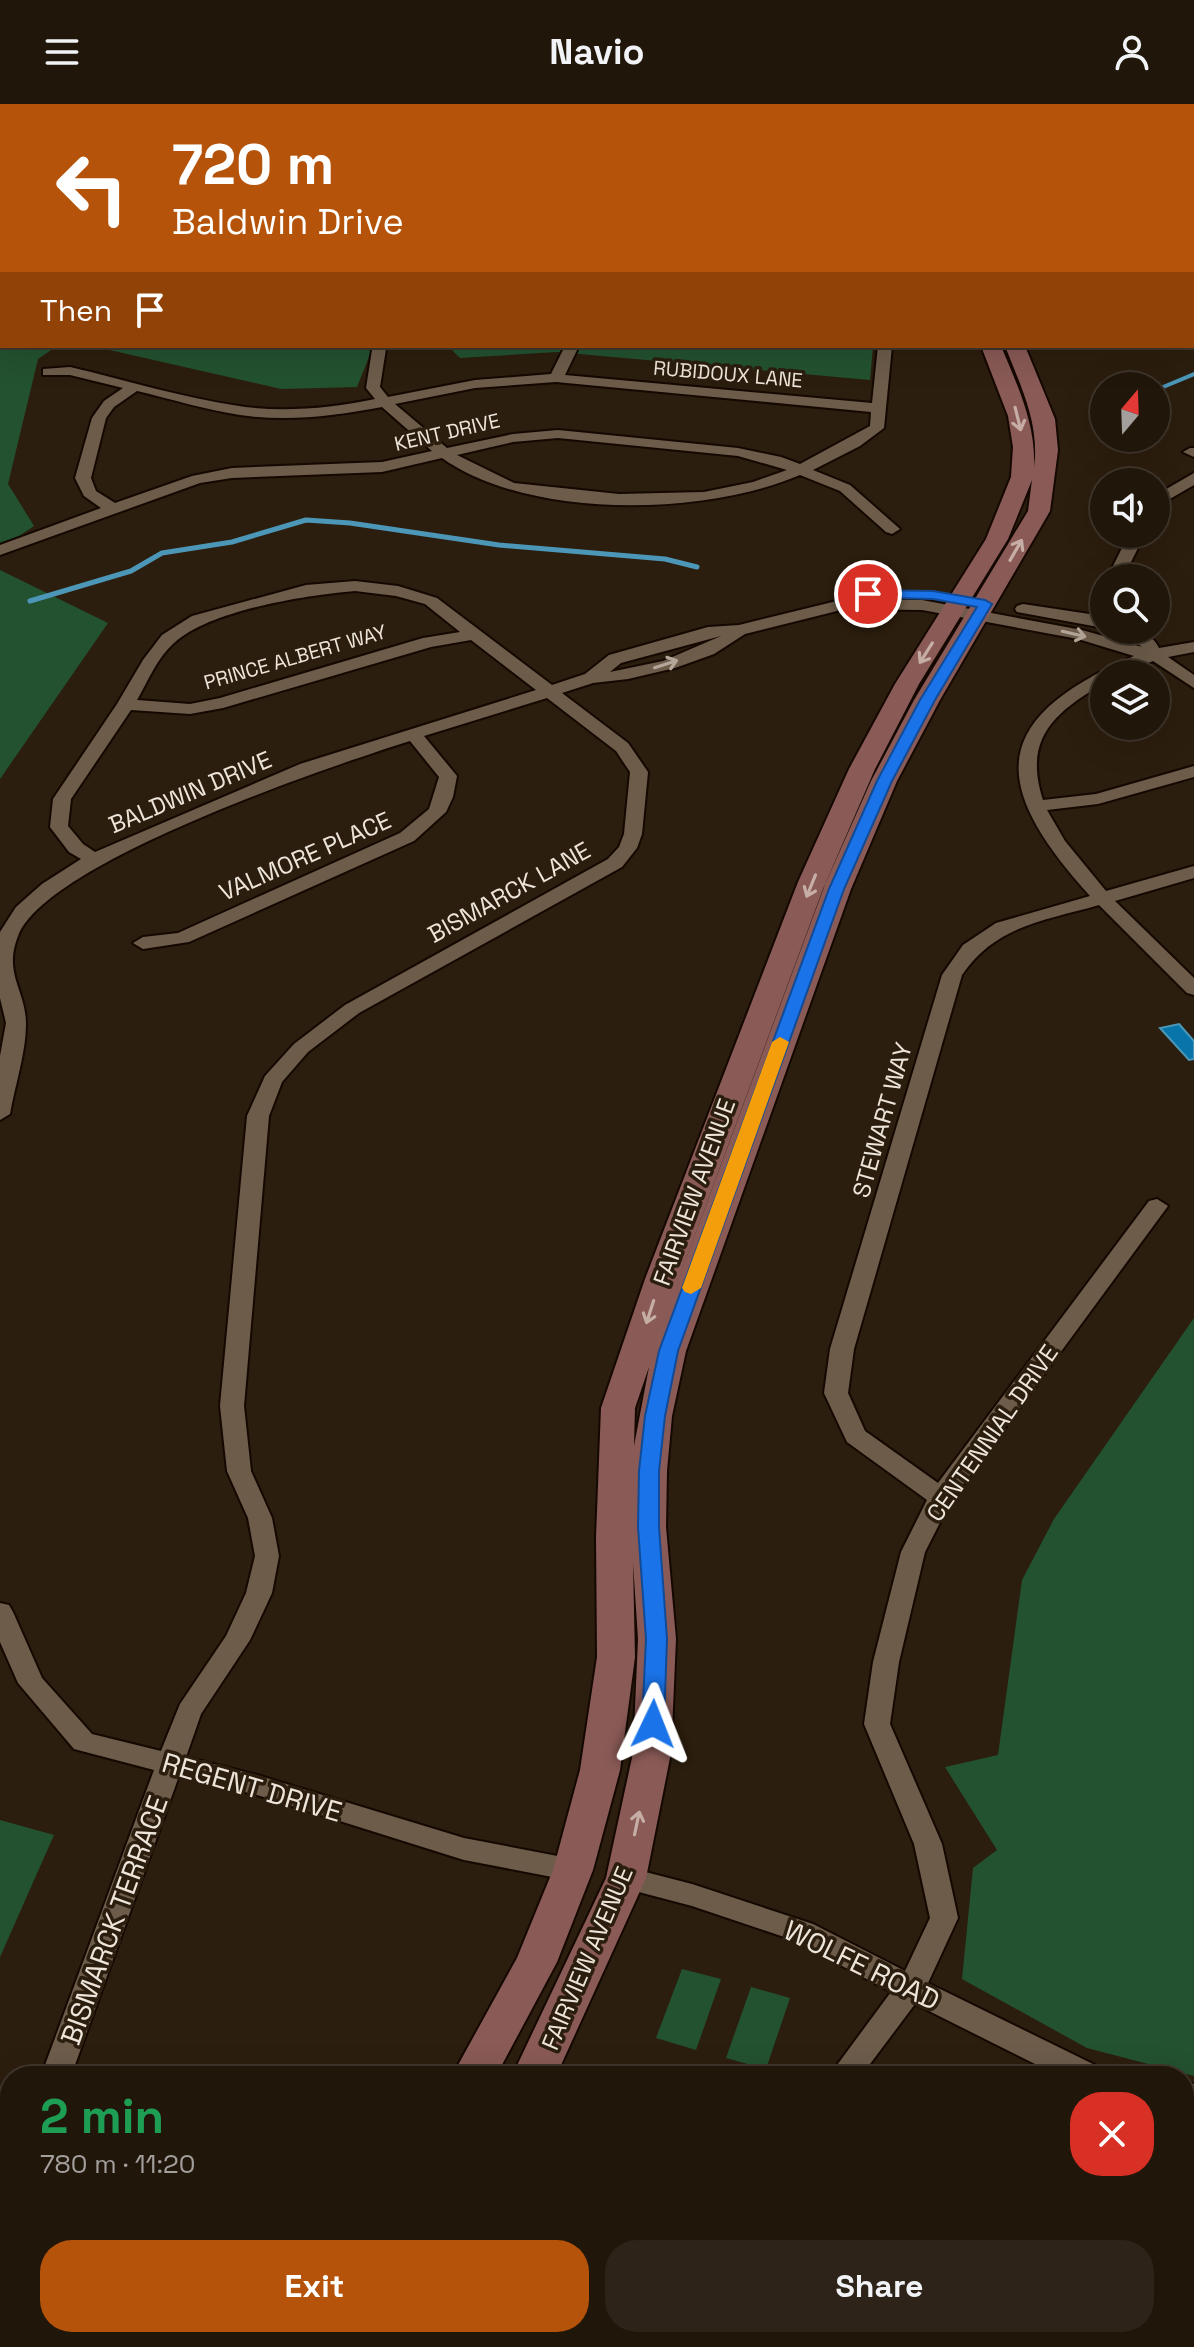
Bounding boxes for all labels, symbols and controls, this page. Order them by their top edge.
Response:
text: Navio [549,29,645,75]
icon: menu [40,30,84,74]
icon: person [1110,30,1154,74]
text: 720 m [172,129,334,200]
icon: left [40,136,144,240]
text: Baldwin Drive [172,199,404,245]
icon: arrive [128,288,172,332]
text: Then [40,291,112,330]
street label: RUBIDOUX LANE [652,355,804,393]
north arrow [1090,372,1170,452]
map controls [1090,372,1170,740]
one-way arrow [1012,406,1027,431]
street label: KENT DRIVE [392,407,502,457]
button: sound [1090,468,1170,548]
one-way arrow [1008,539,1024,562]
pin [834,560,902,628]
button: search [1090,564,1170,644]
icon: arrive [846,572,890,616]
street label: PRINCE ALBERT WAY [201,618,389,696]
one-way arrow [1061,627,1087,642]
one-way arrow [918,641,934,664]
one-way arrow [654,655,679,670]
button: layers [1090,660,1170,740]
street label: BALDWIN DRIVE [104,744,276,840]
street label: VALMORE PLACE [214,804,396,908]
street label: BISMARCK LANE [422,834,596,950]
one-way arrow [803,873,817,898]
street label: STEWART WAY [845,1039,919,1201]
street label: FAIRVIEW AVENUE [646,1094,742,1290]
one-way arrow [641,1300,656,1325]
street label: CENTENNIAL DRIVE [919,1338,1065,1528]
position arrow [611,1682,695,1766]
street label: REGENT DRIVE [158,1744,346,1830]
street label: BISMARCK TERRACE [52,1791,176,2049]
one-way arrow [630,1811,645,1837]
street label: FAIRVIEW AVENUE [534,1862,640,2054]
street label: WOLFE ROAD [778,1912,946,2018]
text: 2 min [40,2086,164,2147]
button: close [1070,2092,1154,2176]
text: 780 m · 11:20 [40,2147,195,2181]
button: Exit [40,2240,589,2332]
button: Share [605,2240,1154,2332]

